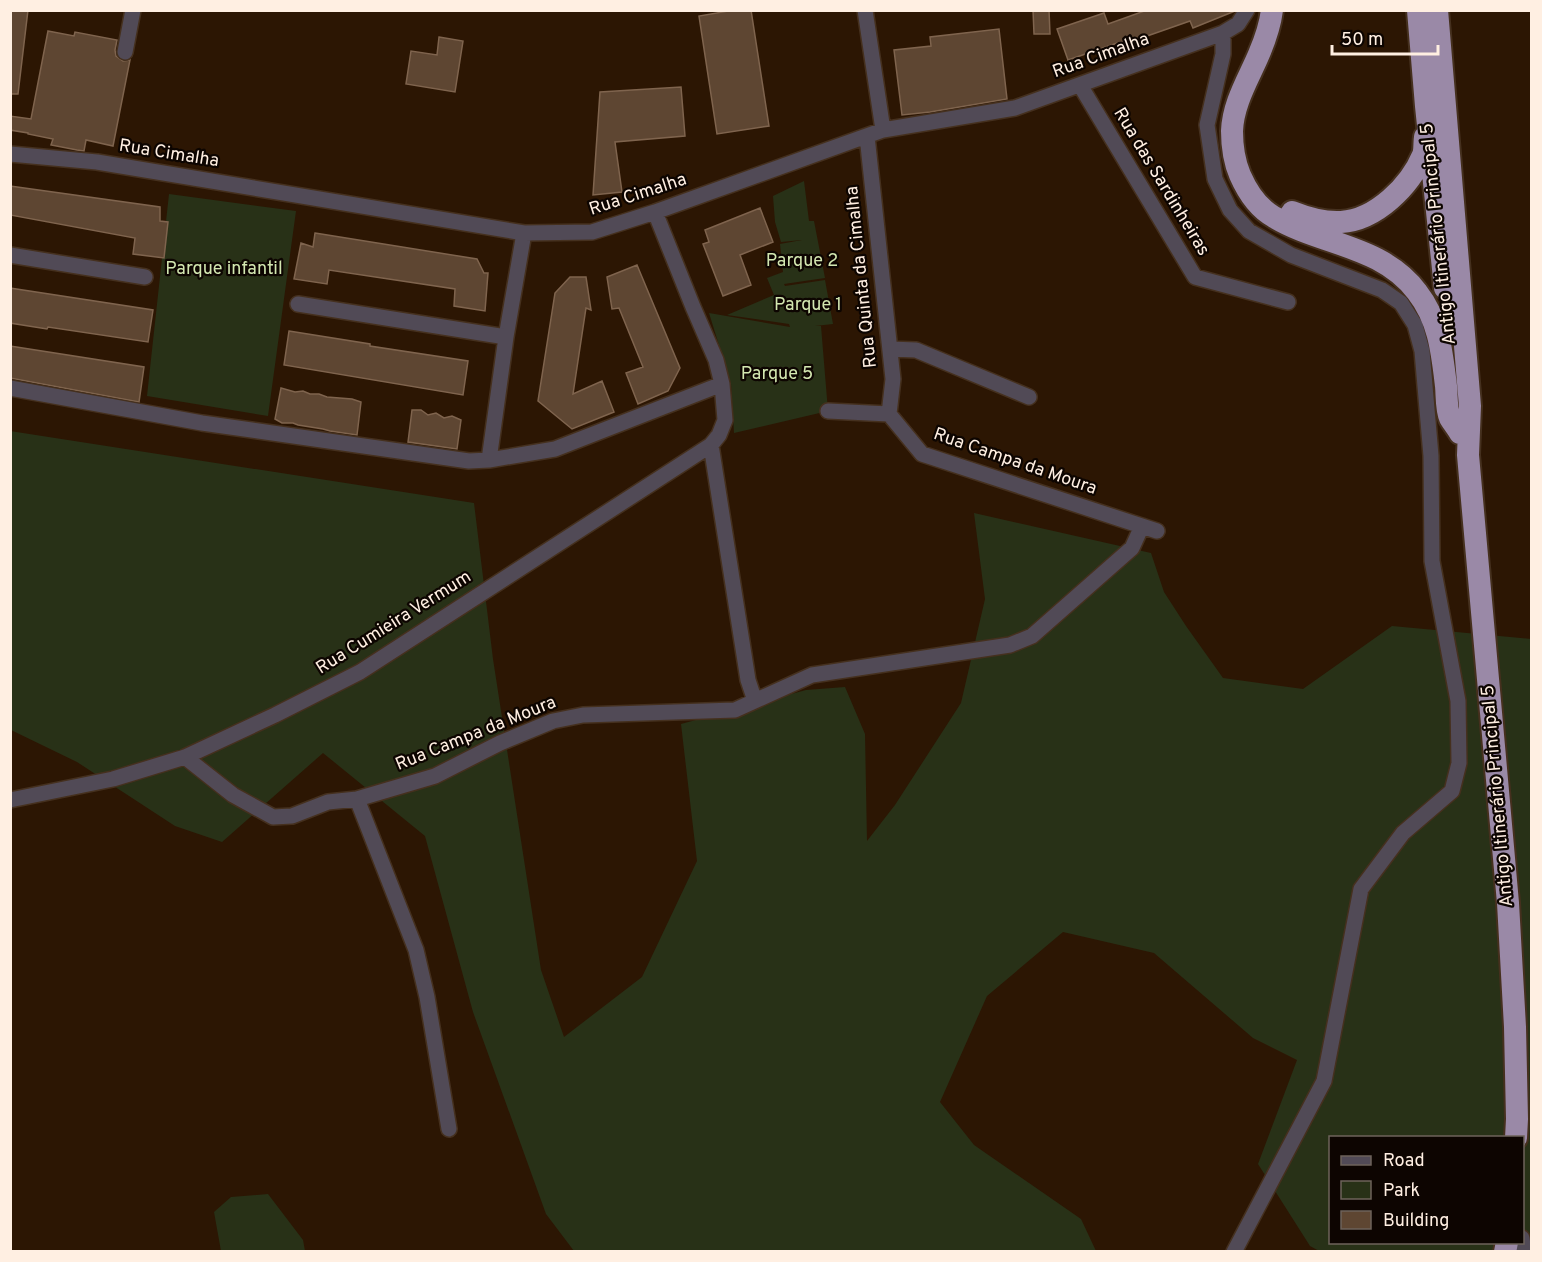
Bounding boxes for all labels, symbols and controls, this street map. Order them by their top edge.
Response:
scale bar [1332,18,1438,56]
street label: Rua Cimalha [1050,28,1152,84]
text: 50 m [1341,29,1383,52]
street label: Rua das Sardinheiras [1108,104,1214,260]
street label: Antigo Itinerário Principal 5 [1416,122,1462,346]
street label: Rua Cimalha [117,135,221,173]
street label: Rua Cimalha [586,168,690,222]
street label: Rua Quinta da Cimalha [841,185,883,369]
park label: Parque 2 [766,250,838,273]
park label: Parque infantil [165,258,283,281]
park label: Parque 1 [774,294,842,317]
park label: Parque 5 [741,363,813,386]
street label: Rua Campa da Moura [930,423,1100,501]
street label: Rua Cumieira Vermum [312,566,476,680]
street label: Antigo Itinerário Principal 5 [1477,684,1519,908]
street label: Rua Campa da Moura [392,691,560,777]
legend [1329,1136,1524,1244]
text: Road [1383,1150,1425,1173]
text: Park [1383,1180,1420,1203]
text: Building [1383,1210,1449,1233]

